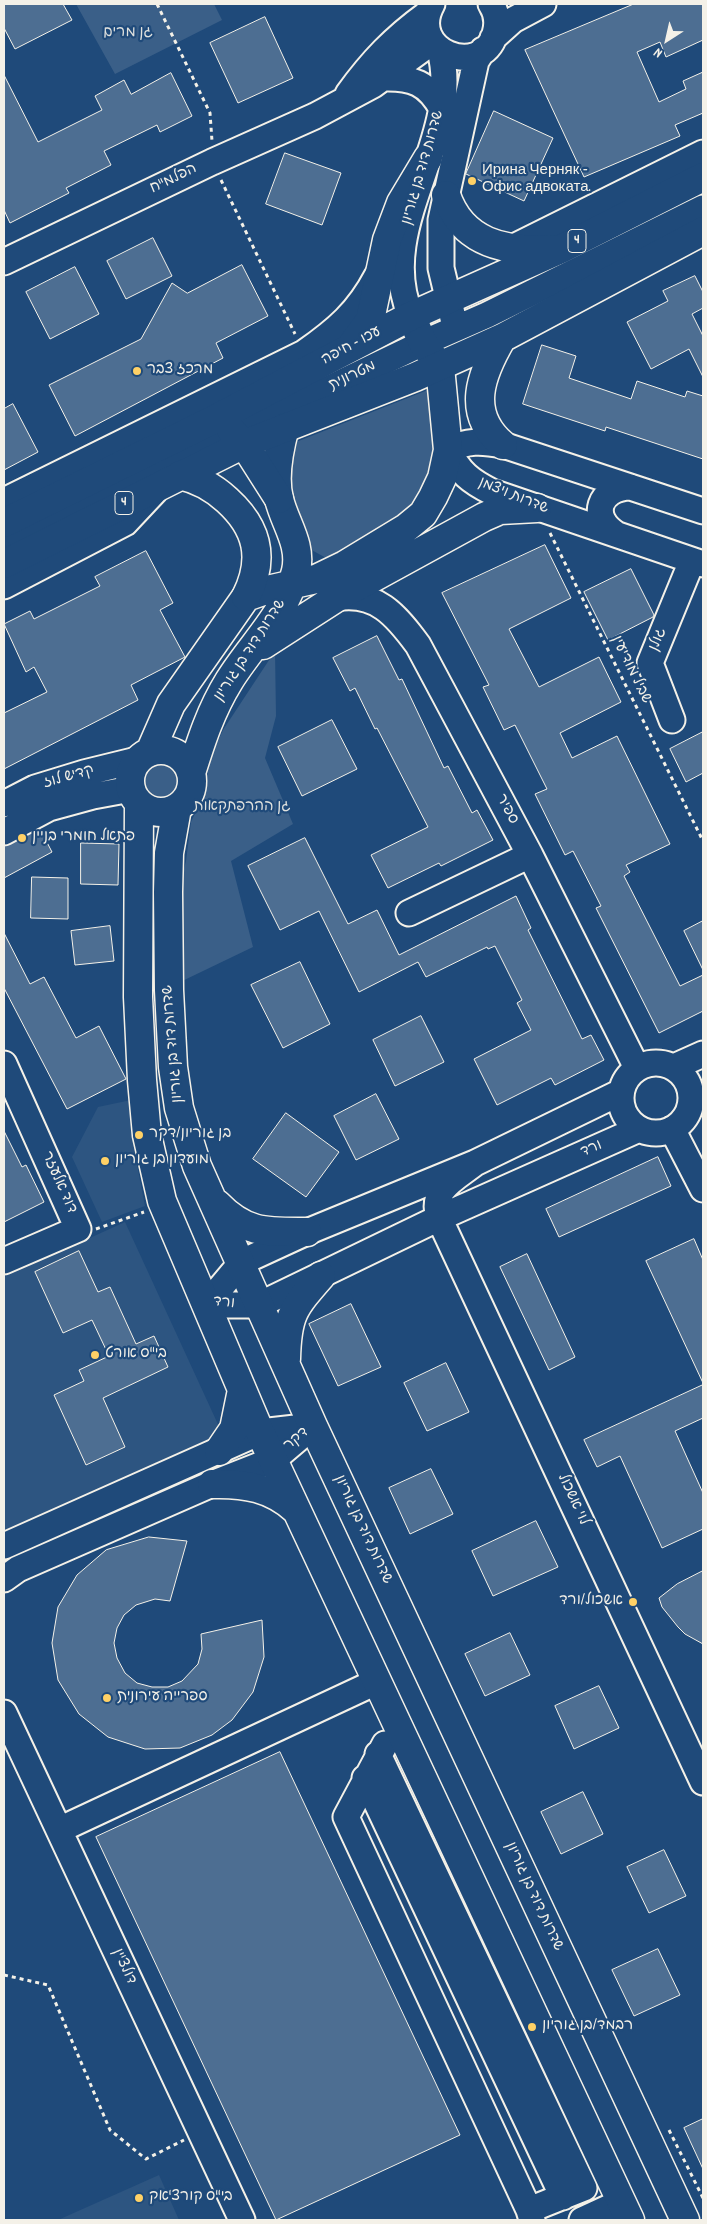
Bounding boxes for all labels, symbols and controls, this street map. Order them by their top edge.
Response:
north arrow [642,15,692,65]
park label: גן מרים [103,25,153,43]
text: N [650,42,667,62]
street label: שדרות דוד בן גוריון [399,109,449,227]
street label: הפלמ"ח [148,161,200,199]
place label: Ирина Черняк - Офис адвоката. [482,163,591,198]
marker: Ирина Черняк - Офис адвоката. [466,175,478,187]
road number: 4 [568,230,586,252]
street label: עכו - חיפה [319,324,385,370]
street label: מטרונית [327,358,379,396]
place label: מרכז צבר [147,362,213,380]
marker: מרכז צבר [131,365,143,377]
street label: שדרות ויצמן [475,475,551,519]
road number: 4 [115,492,133,514]
street label: שדרות דוד בן גוריון [211,597,291,705]
street label: גולן [646,626,672,654]
street label: שביל מודיעין [606,633,654,707]
street label: קדיש לוז [42,762,96,794]
street label: ספיר [491,792,521,828]
park label: גן ההרפתקאות [193,799,291,817]
place label: פתאל חומרי בניין [32,829,135,847]
marker: פתאל חומרי בניין [16,832,28,844]
street label: שדרות דוד בן גוריון [160,984,188,1104]
place label: בן גוריון/דקר [149,1126,231,1144]
marker: בן גוריון/דקר [133,1129,145,1141]
street label: ורד [578,1137,606,1163]
street label: דוד אלעזר [36,1149,80,1217]
place label: מועדון בן גוריון [115,1152,209,1170]
marker: מועדון בן גוריון [99,1155,111,1167]
street label: ורד [212,1294,236,1314]
place label: בי"ס אורט [105,1346,167,1364]
marker: בי"ס אורט [89,1349,101,1361]
street label: דקר [281,1424,313,1456]
street label: לוי אשכול [552,1471,592,1529]
street label: שדרות דוד בן גוריון [329,1473,395,1587]
place label: אשכול/ורד [559,1593,623,1611]
marker: אשכול/ורד [627,1596,639,1608]
place label: ספרייה עירונית [117,1689,207,1707]
marker: ספרייה עירונית [101,1692,113,1704]
street label: שדרות דוד בן גוריון [500,1840,566,1954]
street label: דולצ'ין [107,1946,139,1988]
place label: רבמד/בן גוריון [542,2018,633,2036]
marker: רבמד/בן גוריון [526,2021,538,2033]
place label: בי"ס קורצ'אק [149,2189,233,2207]
marker: בי"ס קורצ'אק [133,2192,145,2204]

